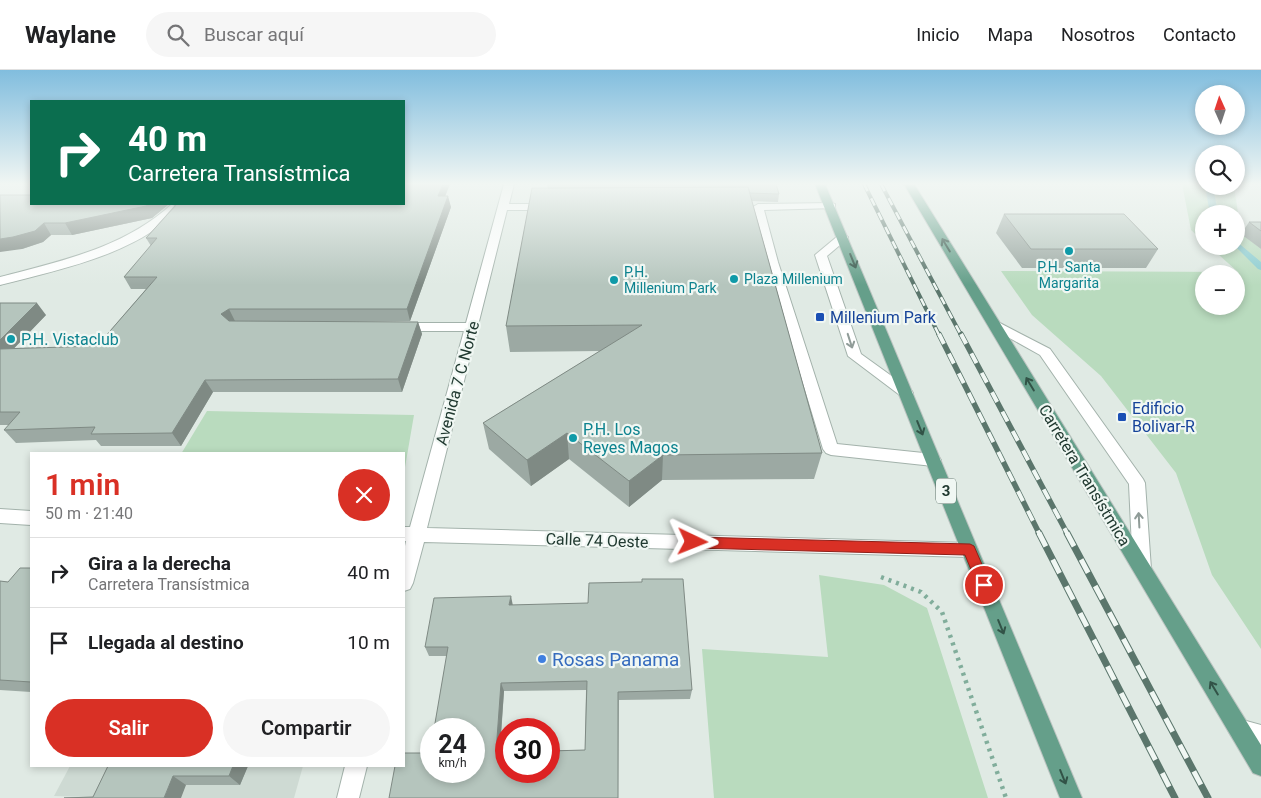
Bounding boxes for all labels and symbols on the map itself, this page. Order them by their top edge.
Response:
north arrow [1195,85,1245,135]
one-way arrow [941,238,951,252]
marker: P.H. Santa Margarita [1063,245,1075,257]
one-way arrow [849,253,858,268]
place label: P.H. Santa Margarita [1037,259,1101,291]
place label: P.H. Millenium Park [624,264,718,296]
place label: Plaza Millenium [744,271,843,287]
marker: Plaza Millenium [728,273,740,285]
marker: P.H. Millenium Park [608,274,620,286]
place label: Millenium Park [830,308,937,327]
marker: Millenium Park [814,311,826,323]
street label: Avenida 7 C Norte [432,319,483,447]
place label: P.H. Vistaclub [21,330,119,349]
marker: P.H. Vistaclub [5,333,17,345]
one-way arrow [845,333,855,349]
one-way arrow [1025,378,1035,392]
place label: Edificio Bolivar-R [1132,399,1195,436]
street label: Carretera Transístmica [1035,401,1134,550]
marker: Edificio Bolivar-R [1116,411,1128,423]
place label: P.H. Los Reyes Magos [583,420,678,457]
one-way arrow [916,420,925,435]
marker: P.H. Los Reyes Magos [567,432,579,444]
road number: 3 [936,478,956,504]
one-way arrow [1135,512,1144,528]
position arrow [666,515,718,567]
street label: Calle 74 Oeste [545,529,649,552]
pin [963,564,1005,606]
one-way arrow [997,619,1006,634]
place label: Rosas Panama [552,648,679,671]
marker: Rosas Panama [536,653,548,665]
one-way arrow [1209,681,1219,695]
speed limit sign: 30 [495,718,560,783]
one-way arrow [1059,769,1068,784]

